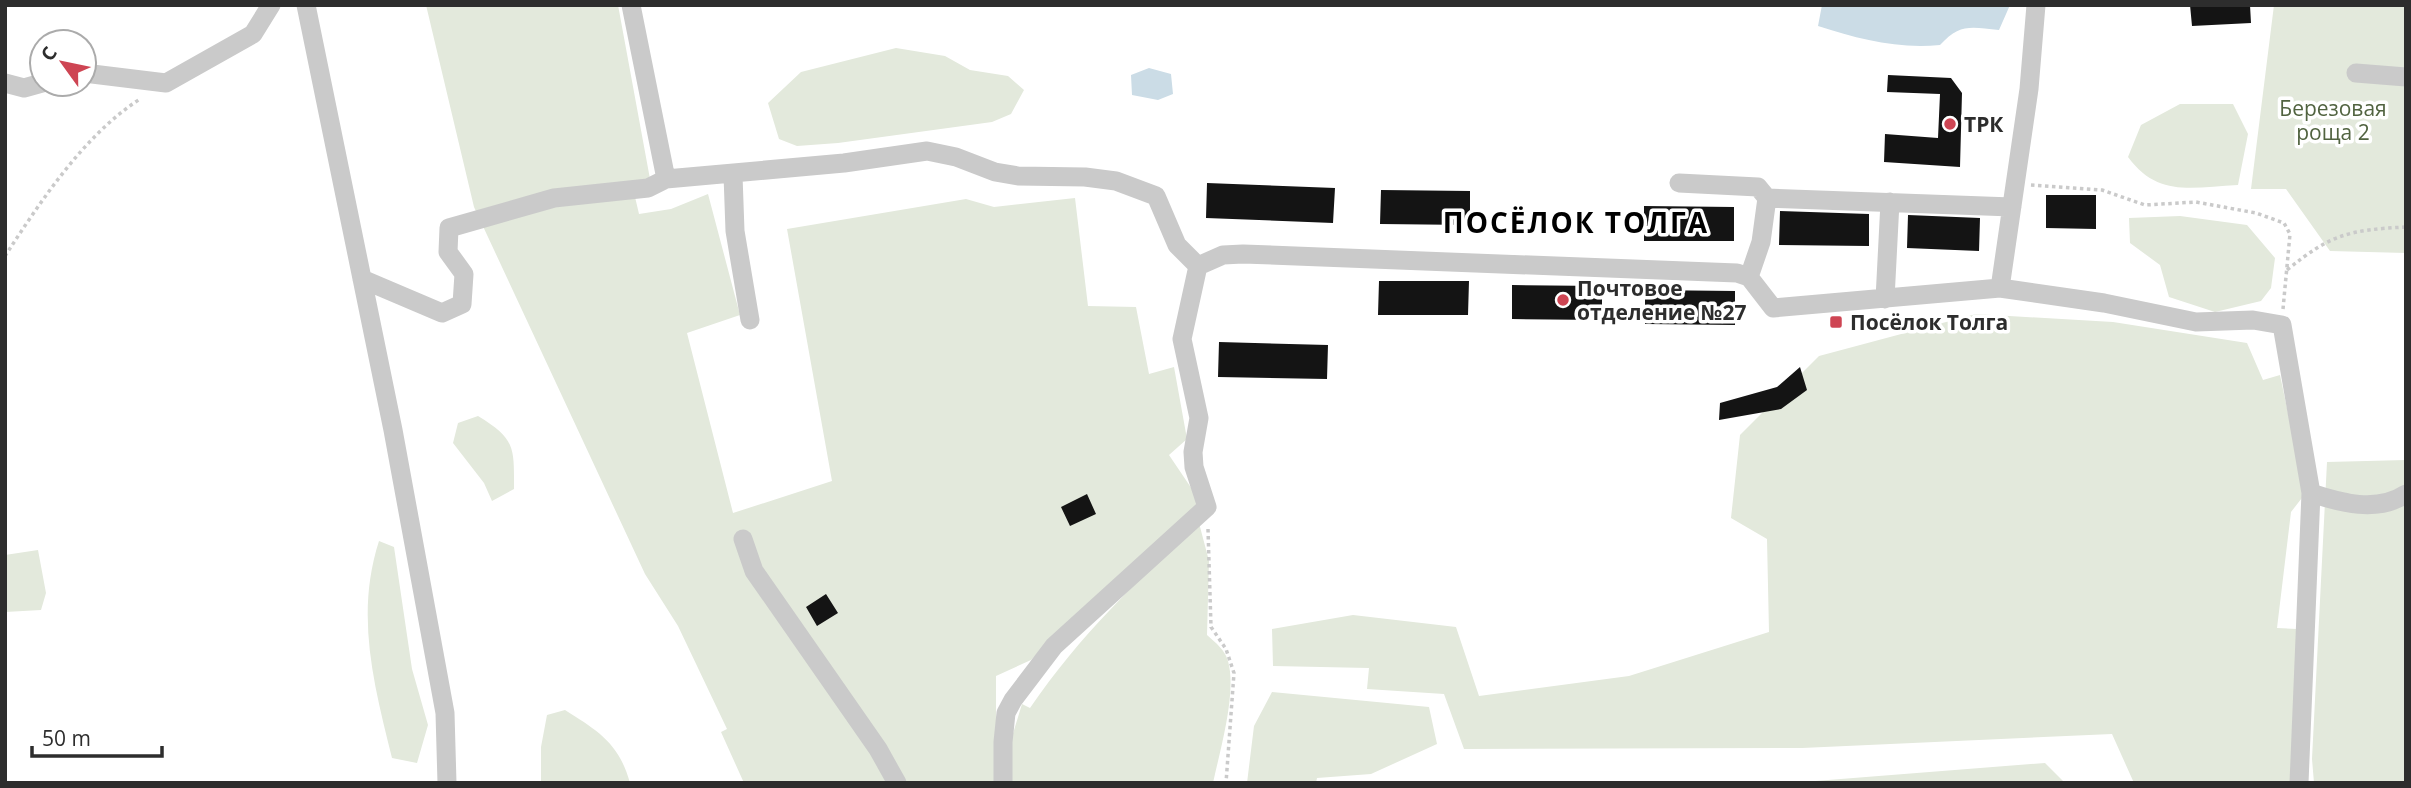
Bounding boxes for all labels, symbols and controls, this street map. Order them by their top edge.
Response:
north arrow [28,28,98,98]
text: С [35,42,63,66]
park label: Березовая роща 2 [2279,94,2387,146]
place label: ТРК [1964,110,2004,138]
marker: ТРК [1942,116,1958,132]
district label: ПОСЁЛОК ТОЛГА [1443,203,1709,241]
place label: Почтовое отделение №27 [1577,274,1746,326]
marker: Почтовое отделение №27 [1555,292,1571,308]
place label: Посёлок Толга [1850,308,2008,336]
marker: Посёлок Толга [1828,314,1844,330]
scale bar [32,714,161,758]
text: 50 m [42,724,91,752]

